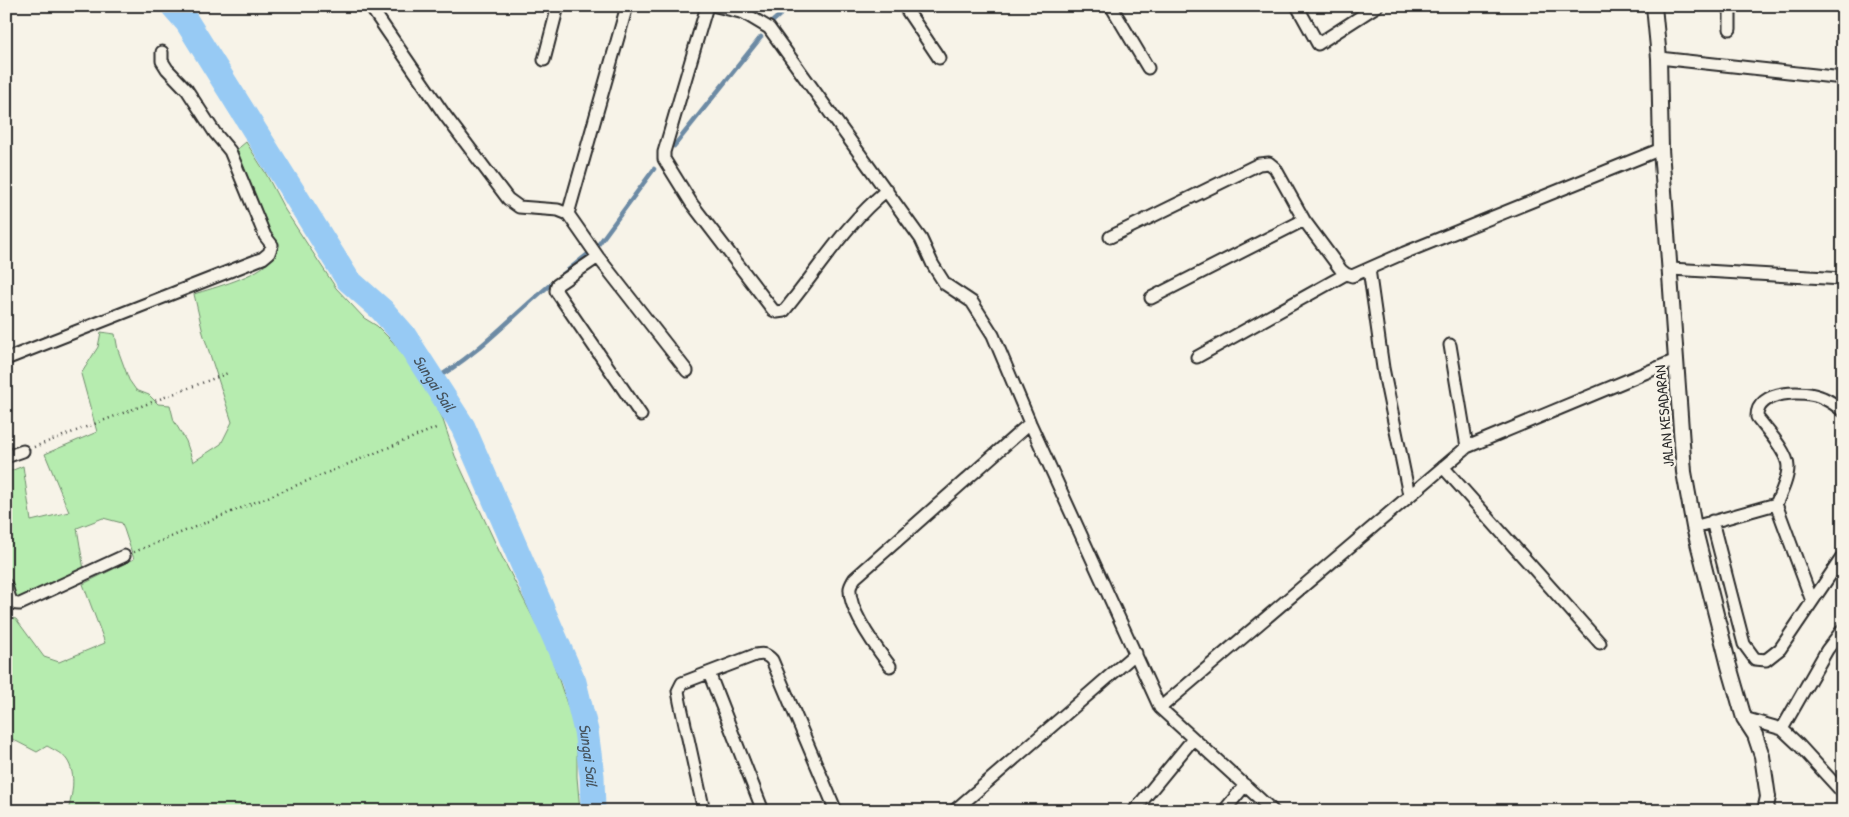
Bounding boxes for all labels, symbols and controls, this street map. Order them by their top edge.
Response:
water label: Sungai Sail [408,351,461,416]
street label: JALAN KESADARAN [1649,364,1679,468]
water label: Sungai Sail [574,721,603,787]

